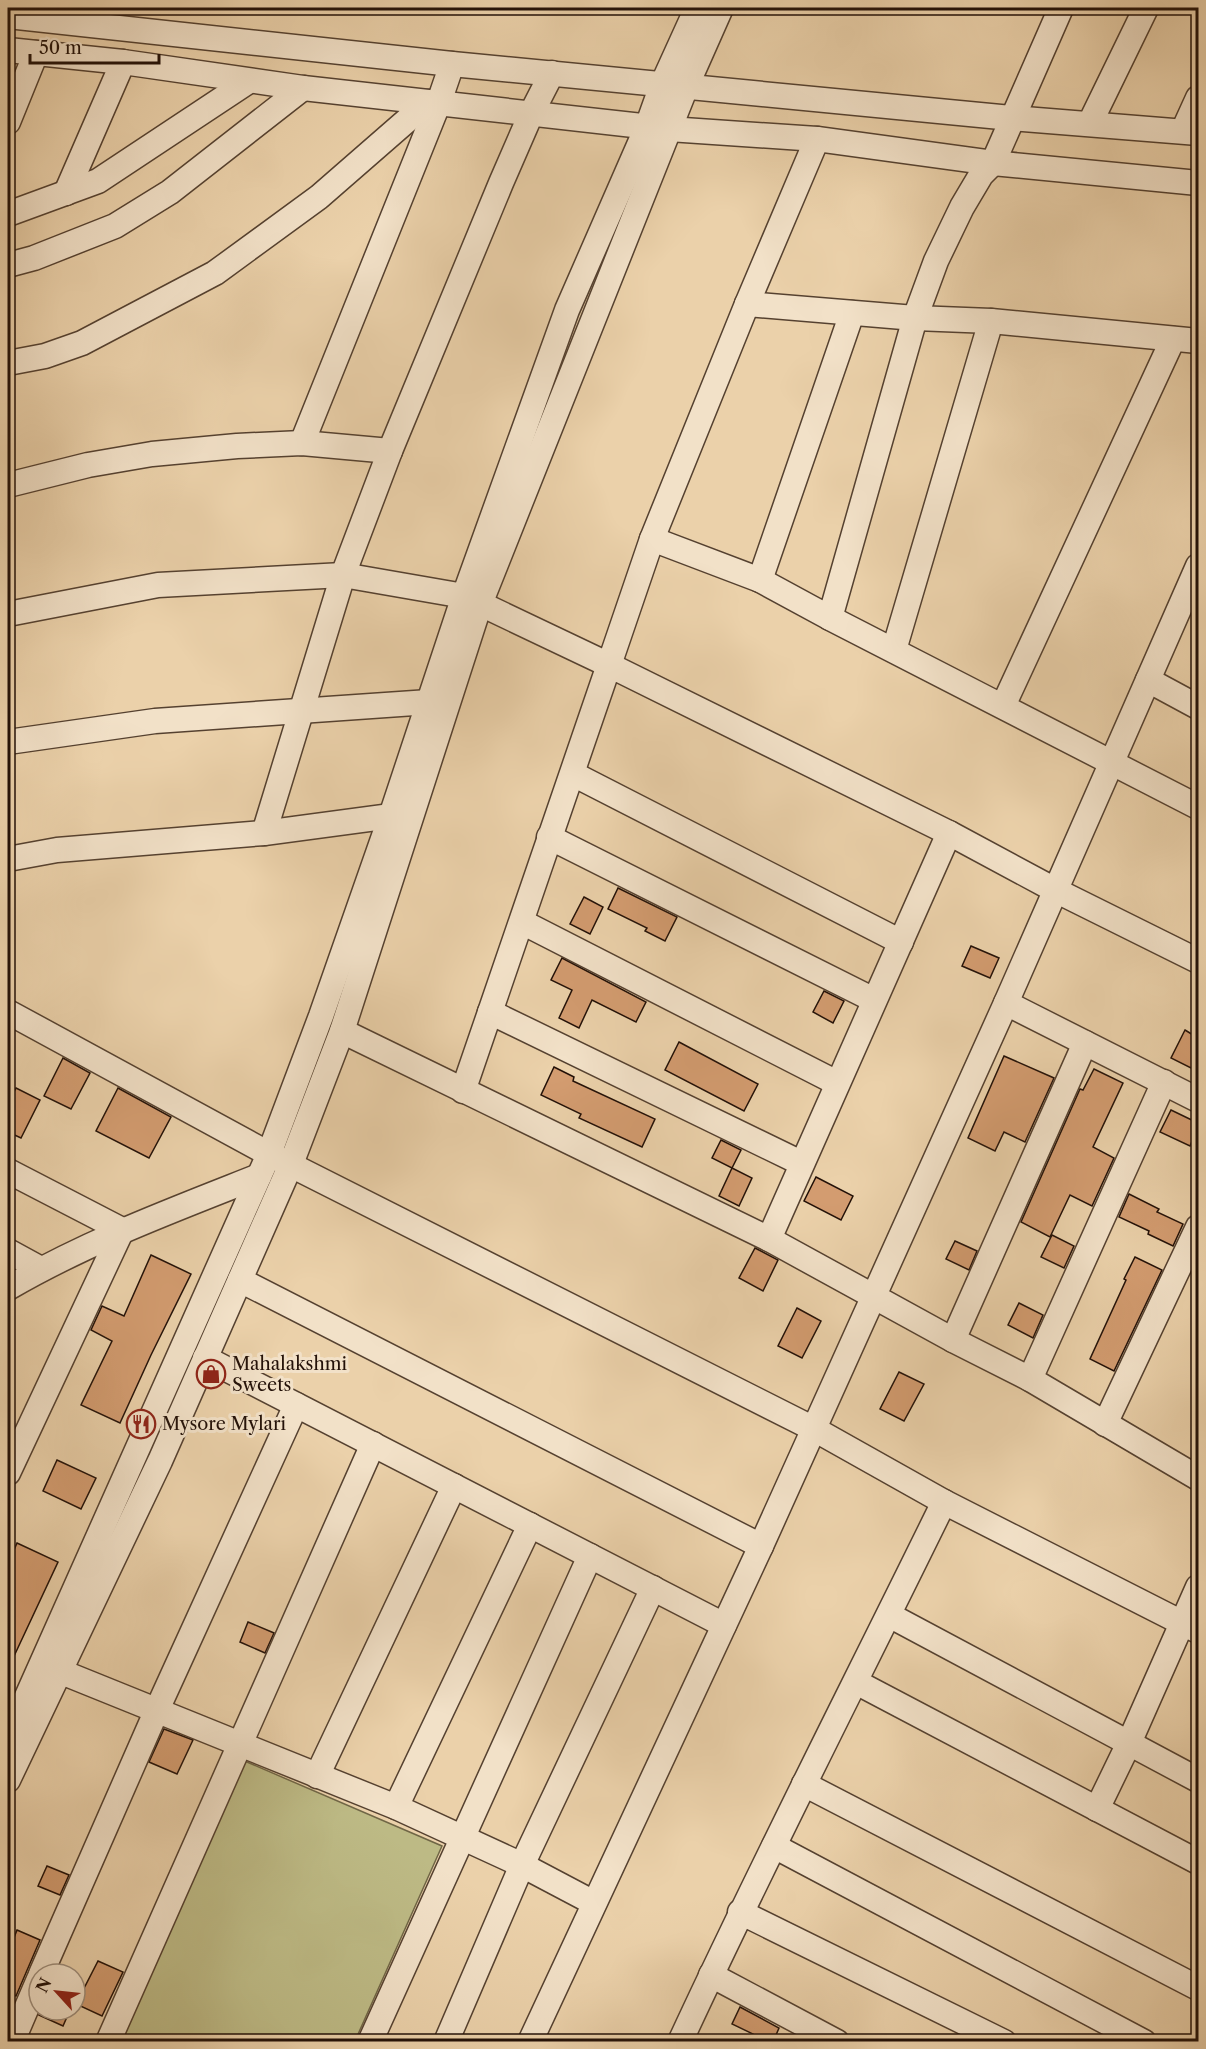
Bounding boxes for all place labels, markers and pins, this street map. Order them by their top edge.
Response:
place label: Mahalakshmi Sweets [232,1353,347,1396]
shop icon: Mahalakshmi Sweets [195,1358,227,1390]
restaurant icon: Mysore Mylari [125,1408,157,1440]
place label: Mysore Mylari [162,1413,287,1435]

